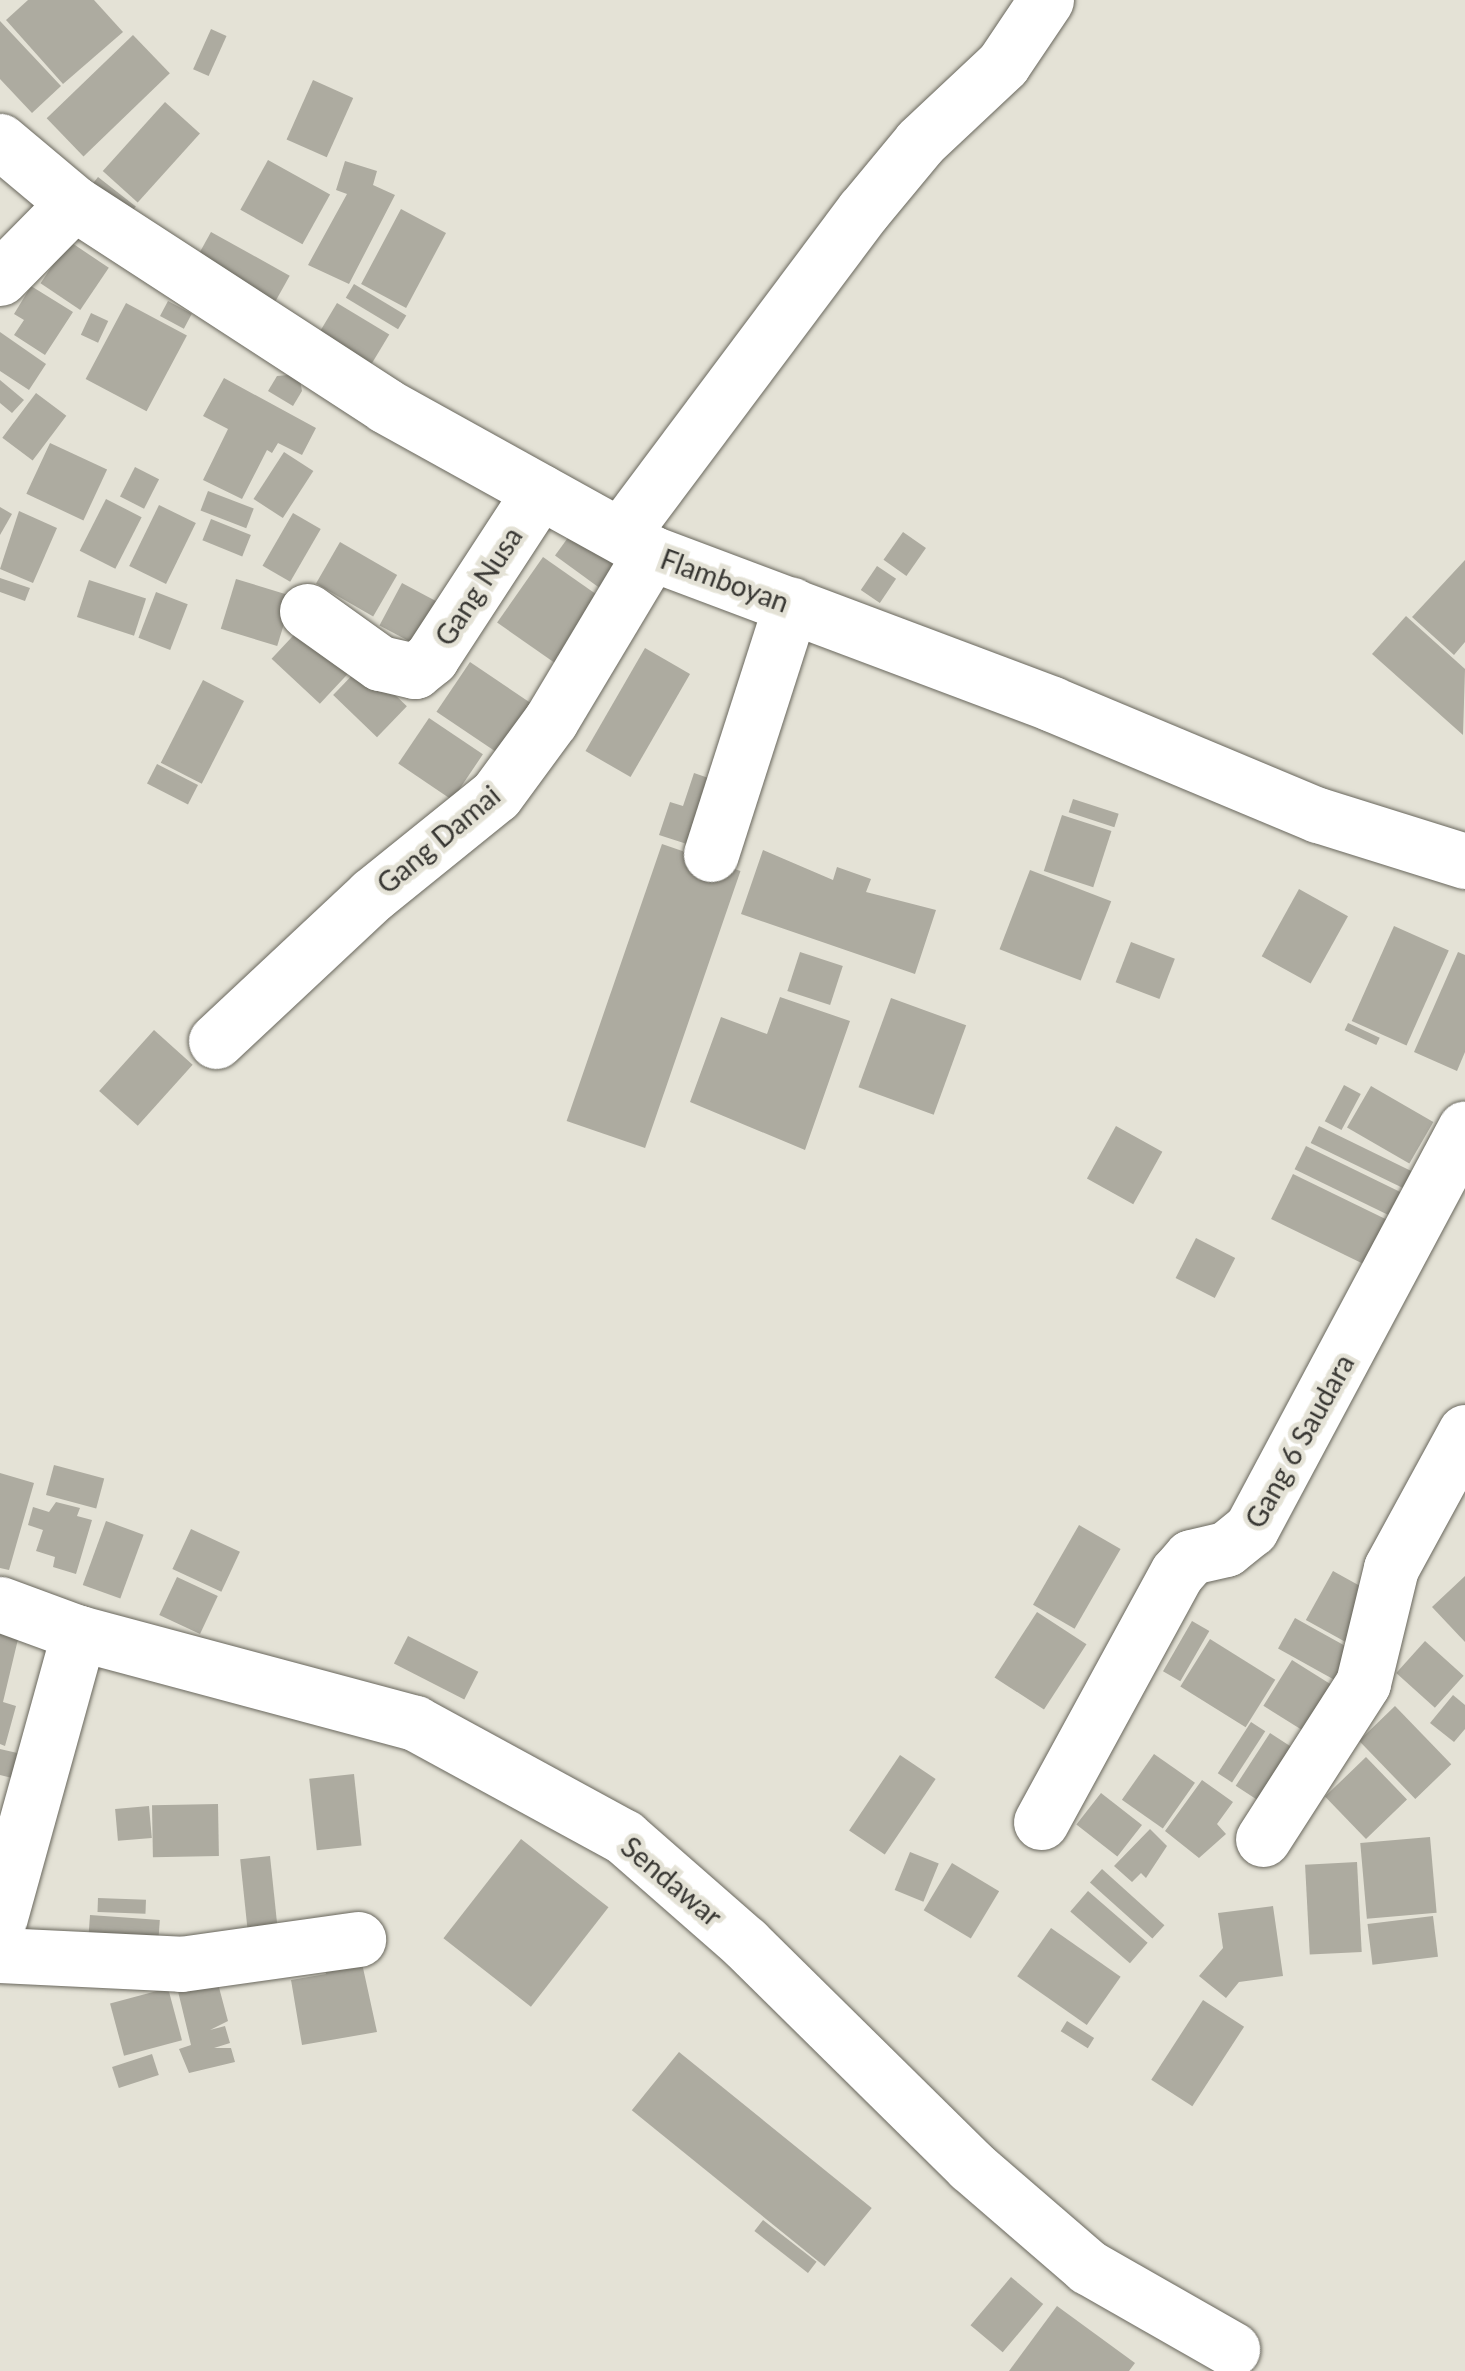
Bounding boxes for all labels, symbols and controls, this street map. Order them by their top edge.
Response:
street label: Gang Nusa [427,520,529,652]
street label: Flamboyan [656,541,794,619]
street label: Gang Damai [370,778,506,900]
street label: Gang 6 Saudara [1238,1348,1360,1534]
street label: Sendawar [615,1829,729,1933]

